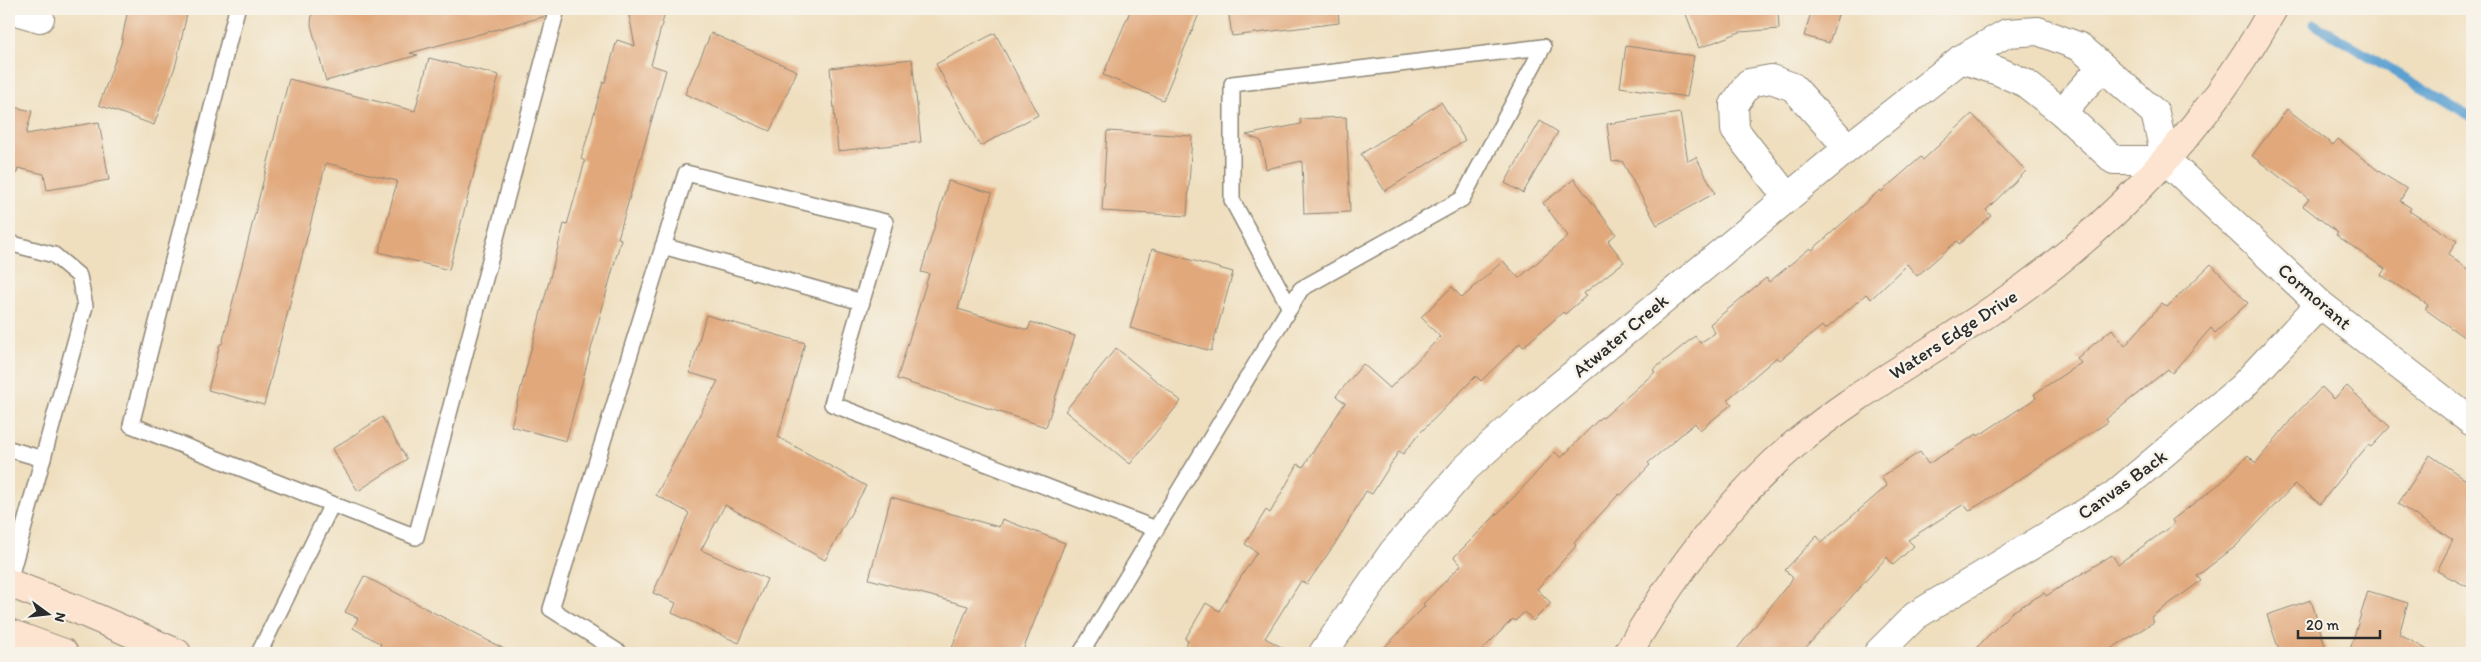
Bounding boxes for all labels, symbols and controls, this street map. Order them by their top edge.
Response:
street label: Cormorant [2273,258,2356,334]
street label: Waters Edge Drive [1885,284,2022,384]
street label: Atwater Creek [1568,289,1673,382]
street label: Canvas Back [2073,444,2172,524]
north arrow [22,590,72,640]
scale bar [2298,607,2381,639]
text: N [51,610,70,624]
text: 20 m [2306,616,2340,634]

